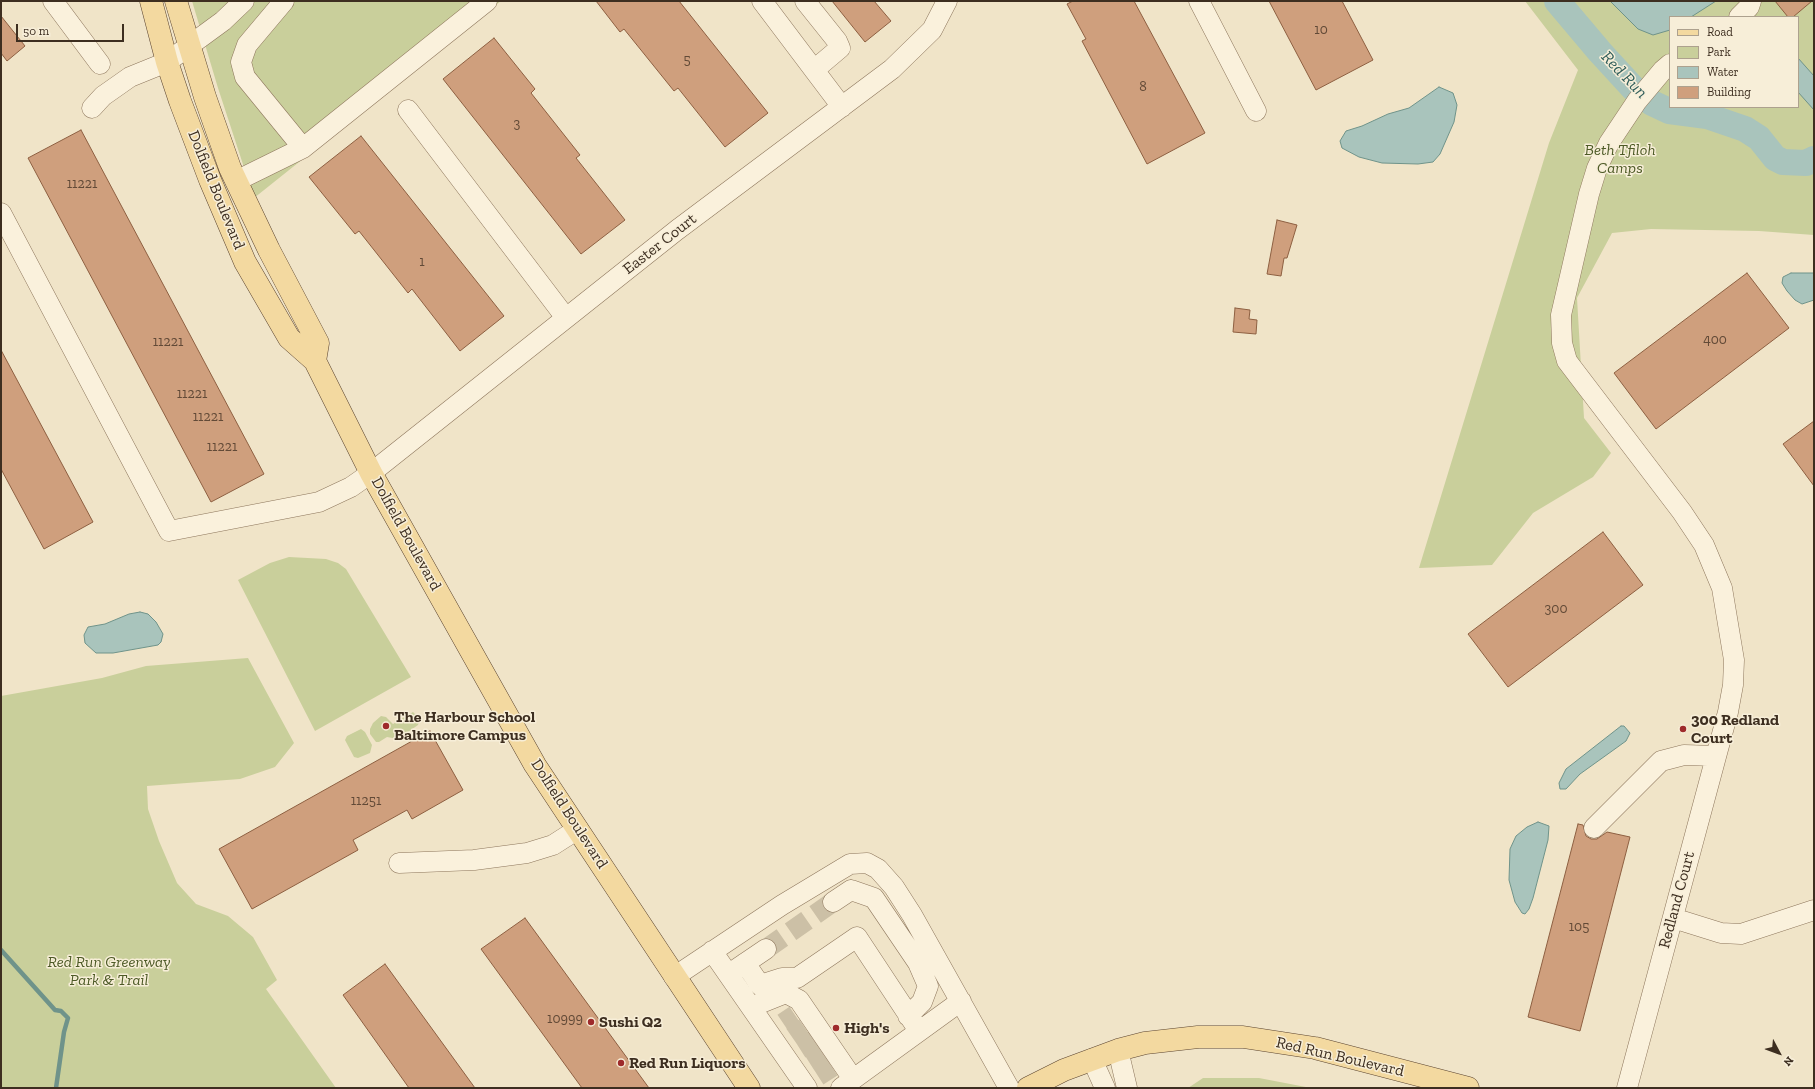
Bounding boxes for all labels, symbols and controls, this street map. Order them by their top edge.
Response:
scale bar [18,16,126,42]
legend [1669,16,1799,108]
house number: 10 [1314,22,1328,38]
text: 50 m [23,24,49,38]
text: Road [1707,25,1733,39]
text: Park [1707,45,1731,59]
water label: Red Run [1597,47,1651,103]
house number: 5 [683,52,691,68]
text: Water [1707,65,1739,79]
house number: 8 [1139,79,1147,95]
text: Building [1707,85,1751,99]
house number: 3 [514,116,520,132]
street label: Dolfield Boulevard [183,128,249,252]
park label: Beth Tfiloh Camps [1585,140,1655,178]
house number: 11221 [67,176,97,192]
street label: Easter Court [619,209,701,279]
house number: 1 [419,254,425,270]
house number: 400 [1703,332,1727,348]
house number: 11221 [153,334,183,350]
house number: 11221 [177,386,207,402]
house number: 11221 [193,409,223,425]
house number: 11221 [207,439,237,455]
street label: Dolfield Boulevard [367,474,445,594]
house number: 300 [1545,601,1567,617]
place label: The Harbour School Baltimore Campus [394,707,535,745]
place label: 300 Redland Court [1691,710,1779,748]
marker: The Harbour School Baltimore Campus [381,721,391,731]
marker: 300 Redland Court [1678,724,1688,734]
street label: Dolfield Boulevard [526,756,612,872]
house number: 11251 [351,793,381,809]
street label: Redland Court [1655,849,1699,951]
house number: 105 [1569,919,1589,935]
park label: Red Run Greenway Park & Trail [47,952,171,990]
house number: 10999 [547,1011,583,1027]
place label: Sushi Q2 [599,1012,662,1032]
marker: Sushi Q2 [586,1017,596,1027]
place label: High's [844,1018,890,1038]
marker: High's [831,1023,841,1033]
street label: Red Run Boulevard [1274,1033,1406,1081]
north arrow [1759,1033,1799,1073]
place label: Red Run Liquors [629,1053,746,1073]
text: N [1781,1054,1796,1069]
marker: Red Run Liquors [616,1058,626,1068]

